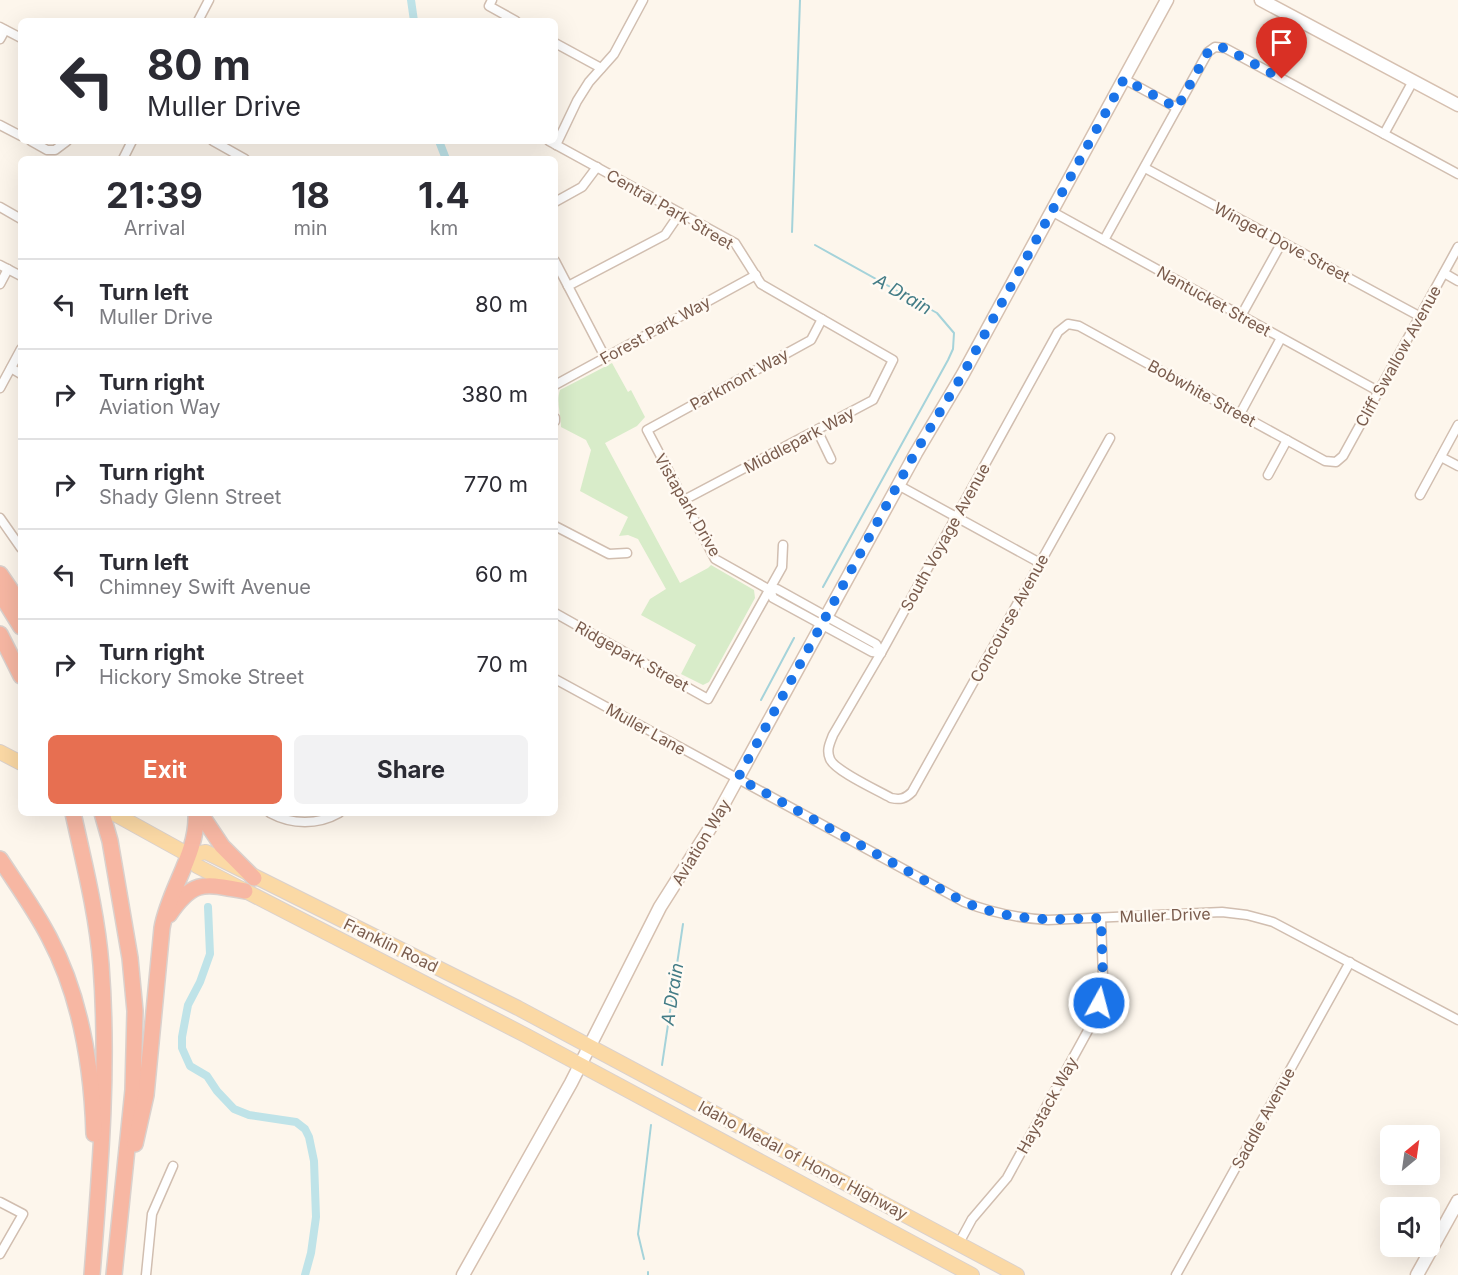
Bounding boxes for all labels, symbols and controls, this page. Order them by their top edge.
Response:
pin [1256,17,1307,79]
icon: arrive [1265,26,1298,59]
text: 80 m [147,39,251,90]
icon: left [48,42,126,120]
text: Muller Drive [147,90,301,123]
street label: Central Park Street [603,165,737,253]
text: 21:39 [106,173,203,217]
text: 18 [291,173,330,217]
text: 1.4 [418,173,470,217]
street label: Winged Dove Street [1211,198,1353,286]
text: Arrival [124,216,185,240]
text: min [293,216,328,240]
text: km [430,216,458,240]
street label: Nantucket Street [1154,261,1274,341]
water label: A Drain [870,269,936,319]
text: Turn left [99,279,189,305]
street label: Cliff Swallow Avenue [1351,282,1445,430]
icon: left [48,288,81,321]
text: 80 m [475,291,528,317]
street label: Forest Park Way [596,291,714,369]
text: Muller Drive [99,305,213,329]
street label: Parkmont Way [686,344,792,414]
street label: Bobwhite Street [1145,355,1259,431]
text: Turn right [99,369,205,395]
icon: right [48,378,81,411]
text: 380 m [461,381,528,407]
text: Aviation Way [99,395,220,419]
street label: Middlepark Way [740,402,858,478]
street label: Vistapark Drive [650,450,726,560]
text: Turn right [99,459,205,485]
street label: South Voyage Avenue [896,460,994,614]
icon: right [48,468,81,501]
text: 770 m [464,471,528,497]
text: Shady Glenn Street [99,485,281,509]
text: Turn left [99,549,189,575]
street label: Concourse Avenue [965,550,1053,686]
icon: left [48,558,81,591]
text: 60 m [475,561,528,587]
text: Chimney Swift Avenue [99,575,311,599]
street label: Ridgepark Street [572,617,692,695]
text: Turn right [99,639,205,665]
icon: right [48,648,81,681]
text: 70 m [477,651,528,677]
text: Hickory Smoke Street [99,665,304,689]
street label: Muller Lane [603,699,689,759]
button: Exit [48,735,282,804]
button: Share [294,735,528,804]
street label: Aviation Way [667,795,735,889]
street label: Muller Drive [1119,903,1211,927]
street label: Franklin Road [341,914,441,976]
water label: A Drain [657,961,687,1028]
position arrow [1067,971,1131,1035]
street label: Haystack Way [1012,1053,1082,1157]
street label: Saddle Avenue [1227,1064,1299,1172]
street label: Idaho Medal of Honor Highway [695,1096,911,1224]
north arrow [1380,1125,1440,1185]
map controls [1380,1125,1440,1257]
button: sound [1380,1197,1440,1257]

